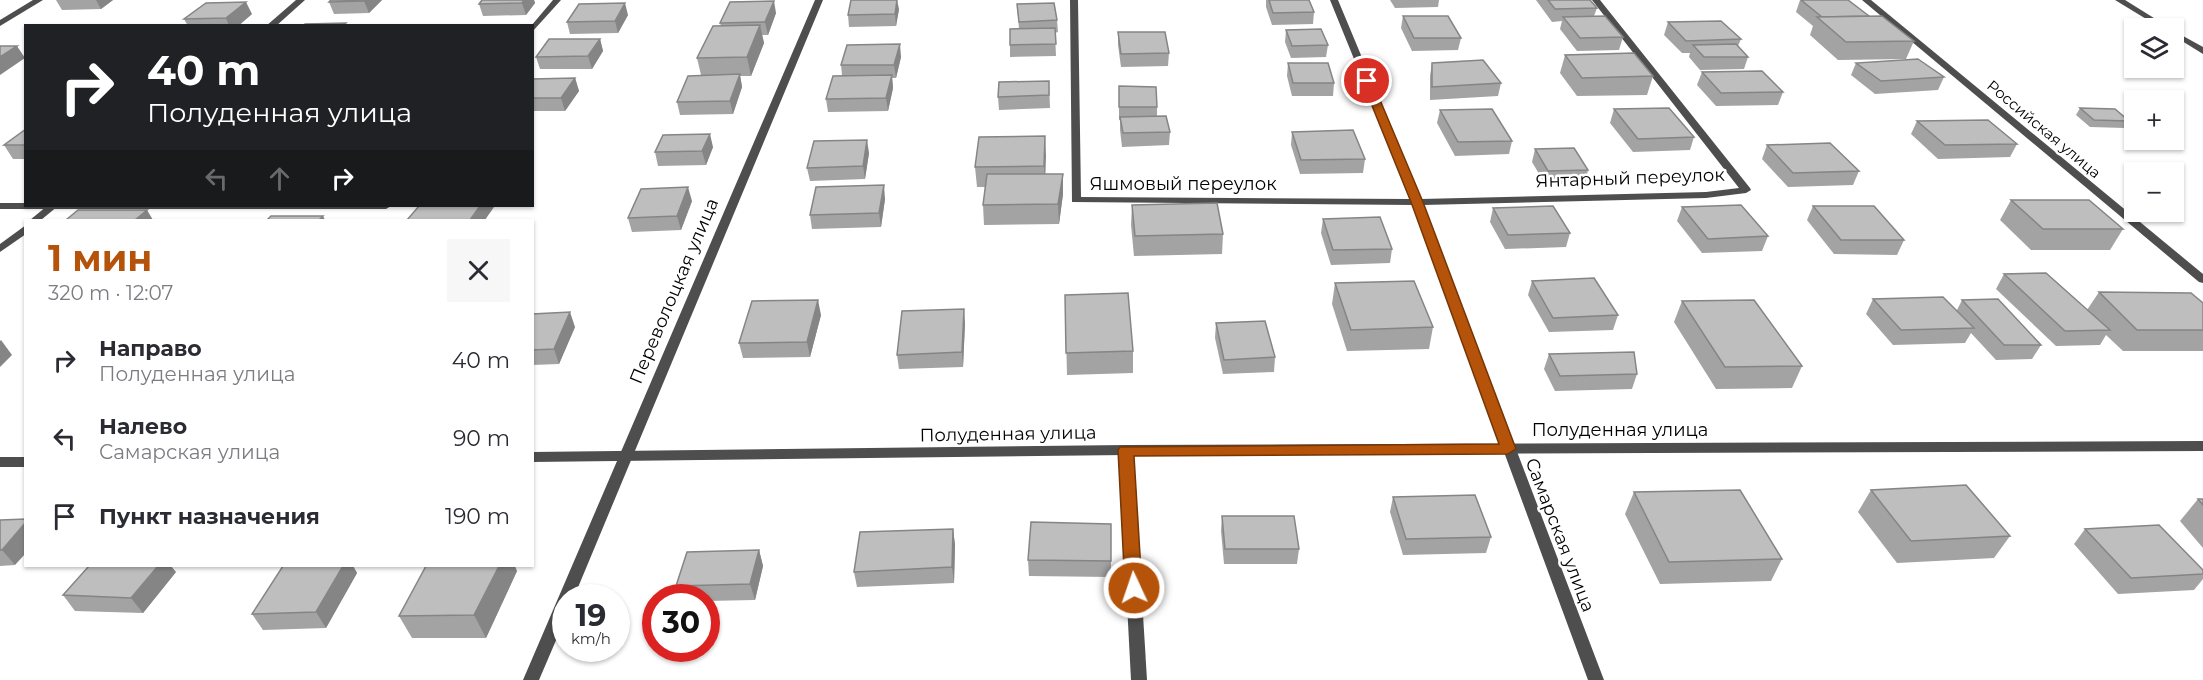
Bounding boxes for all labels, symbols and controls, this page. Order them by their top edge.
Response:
map controls [2124,18,2184,222]
button: layers [2124,18,2184,78]
text: 40 m [147,44,260,96]
icon: right [48,48,126,126]
pin [1341,55,1392,106]
icon: arrive [1350,64,1383,97]
street label: Российская улица [1983,76,2105,182]
button: + [2124,90,2184,150]
text: Полуденная улица [147,96,412,129]
icon: left [200,162,233,195]
icon: ahead [263,162,296,195]
icon: right [326,162,359,195]
button: − [2124,162,2184,222]
street label: Янтарный переулок [1535,164,1726,192]
street label: Яшмовый переулок [1089,173,1277,195]
street label: Переволоцкая улица [625,195,723,387]
text: 1 мин [48,236,152,280]
button: close [447,239,510,302]
text: 320 m · 12:07 [48,281,173,305]
text: Направо [99,335,202,362]
icon: right [48,344,81,377]
text: 40 m [452,347,510,374]
text: Полуденная улица [99,362,295,386]
text: Налево [99,413,187,440]
street label: Полуденная улица [1532,419,1708,441]
street label: Полуденная улица [919,421,1097,447]
icon: left [48,422,81,455]
text: 90 m [453,425,510,452]
text: Самарская улица [99,440,280,464]
street label: Самарская улица [1521,455,1599,615]
icon: arrive [48,500,81,533]
text: Пункт назначения [99,503,320,530]
text: 190 m [445,503,510,530]
position arrow [1102,556,1166,620]
speed limit sign: 30 [642,584,720,662]
text: 19 [576,597,606,634]
text: km/h [571,629,611,648]

